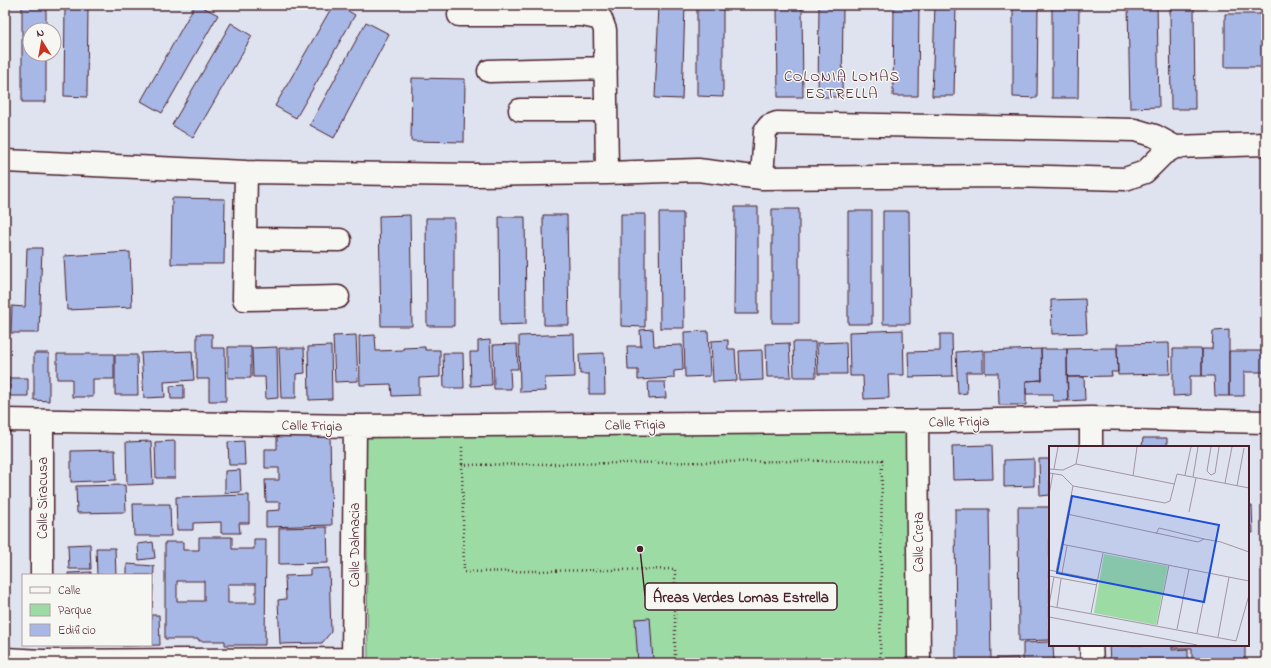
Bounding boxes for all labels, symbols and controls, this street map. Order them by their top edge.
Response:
north arrow [22,22,62,62]
text: N [35,25,45,42]
district label: COLONIA LOMAS ESTRELLA [784,66,900,105]
street label: Calle Frigia [928,411,990,435]
street label: Calle Frigia [604,414,666,438]
street label: Calle Frigia [281,415,343,439]
inset map [1049,446,1249,646]
street label: Calle Siracusa [33,457,54,539]
street label: Calle Dalmacia [345,503,366,587]
street label: Calle Creta [909,512,930,572]
legend [22,574,152,646]
text: Calle [58,582,81,600]
callout: Áreas Verdes Lomas Estrella [645,583,837,610]
text: Áreas Verdes Lomas Estrella [653,587,829,609]
text: Parque [58,602,92,620]
text: Edificio [58,622,96,640]

